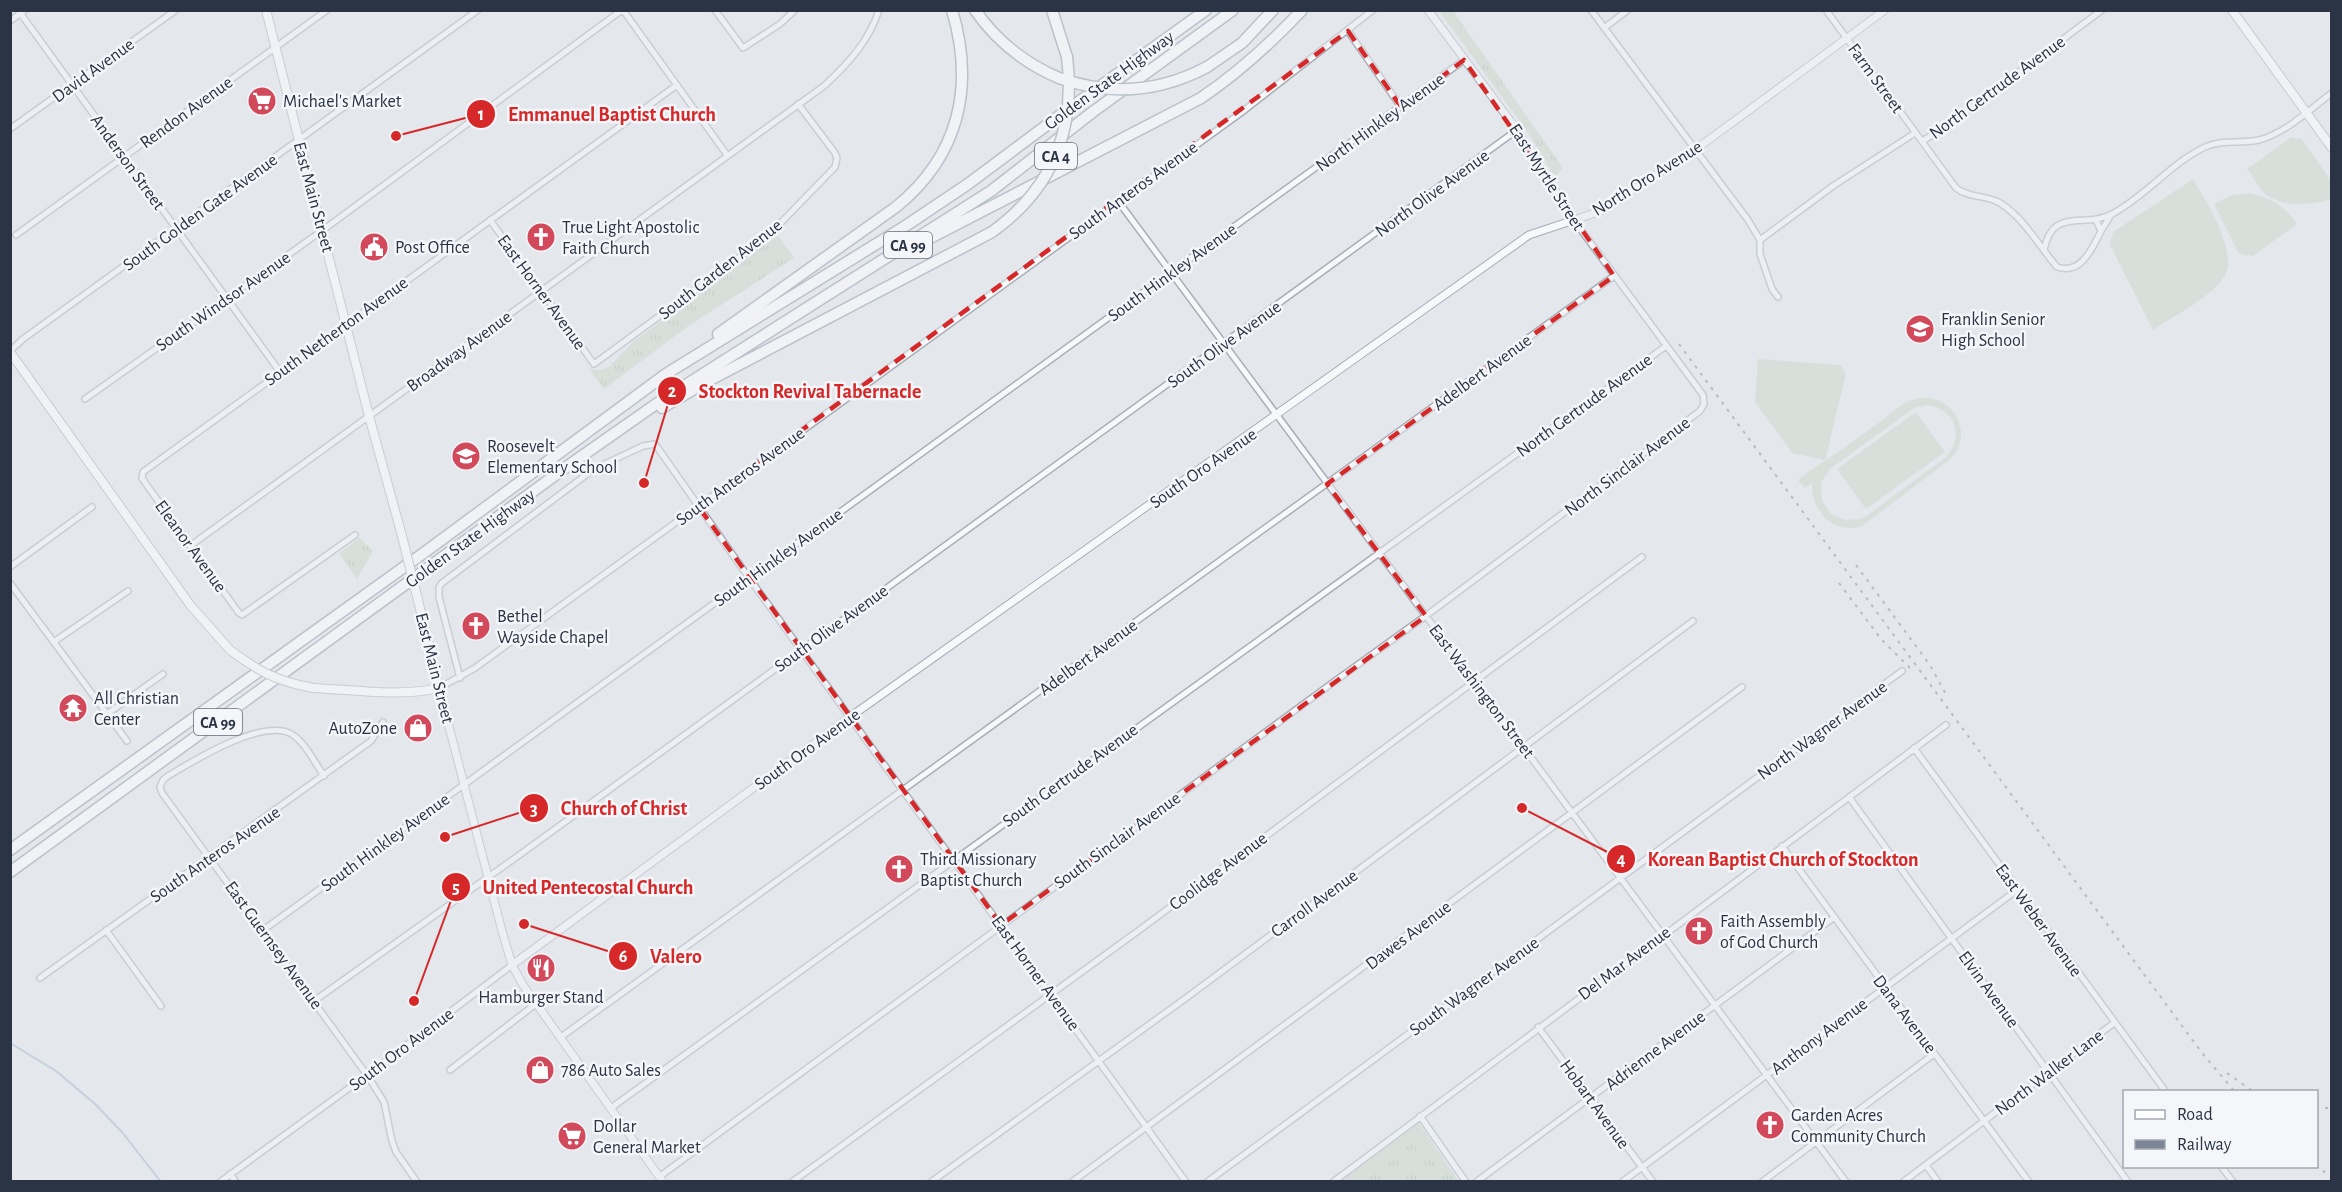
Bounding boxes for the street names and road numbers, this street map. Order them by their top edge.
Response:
street label: Golden State Highway [1042,28,1178,134]
street label: North Gertrude Avenue [1926,33,2069,143]
street label: David Avenue [49,35,138,106]
street label: Farm Street [1844,41,1906,117]
street label: North Hinkley Avenue [1313,70,1448,176]
street label: Rendon Avenue [137,73,236,152]
street label: Anderson Street [87,112,168,214]
street label: East Myrtle Street [1505,121,1587,234]
street label: South Anteros Avenue [1066,138,1201,243]
street label: North Oro Avenue [1589,138,1706,220]
street label: East Main Street [290,140,336,255]
road number: CA 4 [1035,143,1077,169]
street label: North Olive Avenue [1372,147,1493,241]
street label: South Golden Gate Avenue [120,151,281,275]
street label: South Garden Avenue [656,216,786,323]
street label: South Hinkley Avenue [1105,220,1240,325]
street label: East Horner Avenue [494,232,589,353]
road number: CA 99 [884,232,932,258]
street label: South Windsor Avenue [153,249,294,355]
street label: South Netherton Avenue [261,274,412,390]
street label: South Olive Avenue [1164,298,1285,392]
street label: Broadway Avenue [404,308,515,396]
street label: Adelbert Avenue [1430,331,1535,414]
street label: North Gertrude Avenue [1513,351,1656,461]
street label: North Sinclair Avenue [1562,414,1694,520]
street label: South Anteros Avenue [673,424,808,529]
street label: South Oro Avenue [1147,425,1260,512]
street label: Golden State Highway [403,486,539,592]
street label: Eleanor Avenue [151,497,229,596]
street label: South Hinkley Avenue [711,505,846,610]
street label: South Olive Avenue [771,582,892,676]
street label: East Main Street [412,611,457,726]
street label: Adelbert Avenue [1036,616,1141,699]
street label: East Washington Street [1425,621,1537,762]
street label: North Wagner Avenue [1754,678,1891,784]
street label: South Oro Avenue [751,706,864,794]
road number: CA 99 [194,709,242,735]
street label: South Gertrude Avenue [1000,721,1142,831]
street label: South Sinclair Avenue [1051,789,1184,893]
street label: South Hinkley Avenue [318,790,453,895]
street label: South Anteros Avenue [147,803,284,906]
street label: Coolidge Avenue [1166,829,1271,914]
street label: East Weber Avenue [1991,861,2085,980]
street label: Carroll Avenue [1268,866,1361,941]
street label: East Guernsey Avenue [221,878,325,1013]
street label: Dawes Avenue [1362,898,1455,974]
street label: East Horner Avenue [988,913,1083,1034]
street label: Del Mar Avenue [1575,923,1674,1004]
street label: South Wagner Avenue [1406,934,1543,1040]
street label: Elvin Avenue [1955,948,2022,1031]
street label: Dana Avenue [1869,972,1939,1057]
street label: Anthony Avenue [1768,995,1871,1079]
street label: South Oro Avenue [346,1005,457,1095]
street label: Adrienne Avenue [1602,1007,1709,1094]
street label: North Walker Lane [1992,1026,2107,1119]
street label: Hobart Avenue [1556,1057,1632,1152]

